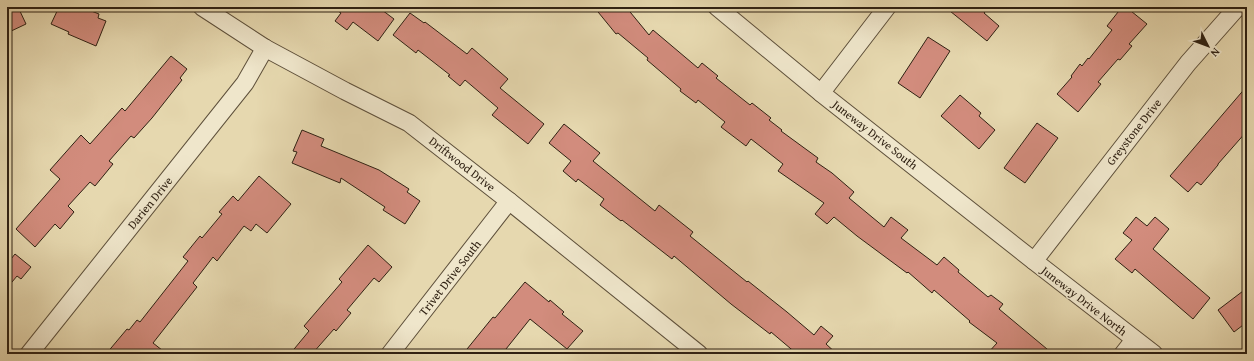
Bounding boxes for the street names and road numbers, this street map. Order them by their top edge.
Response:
street label: Greystone Drive [1102,94,1165,169]
street label: Juneway Drive South [827,95,922,174]
street label: Driftwood Drive [425,132,499,195]
street label: Darien Drive [123,172,176,233]
street label: Trivet Drive South [415,236,485,319]
street label: Juneway Drive North [1036,260,1131,340]

